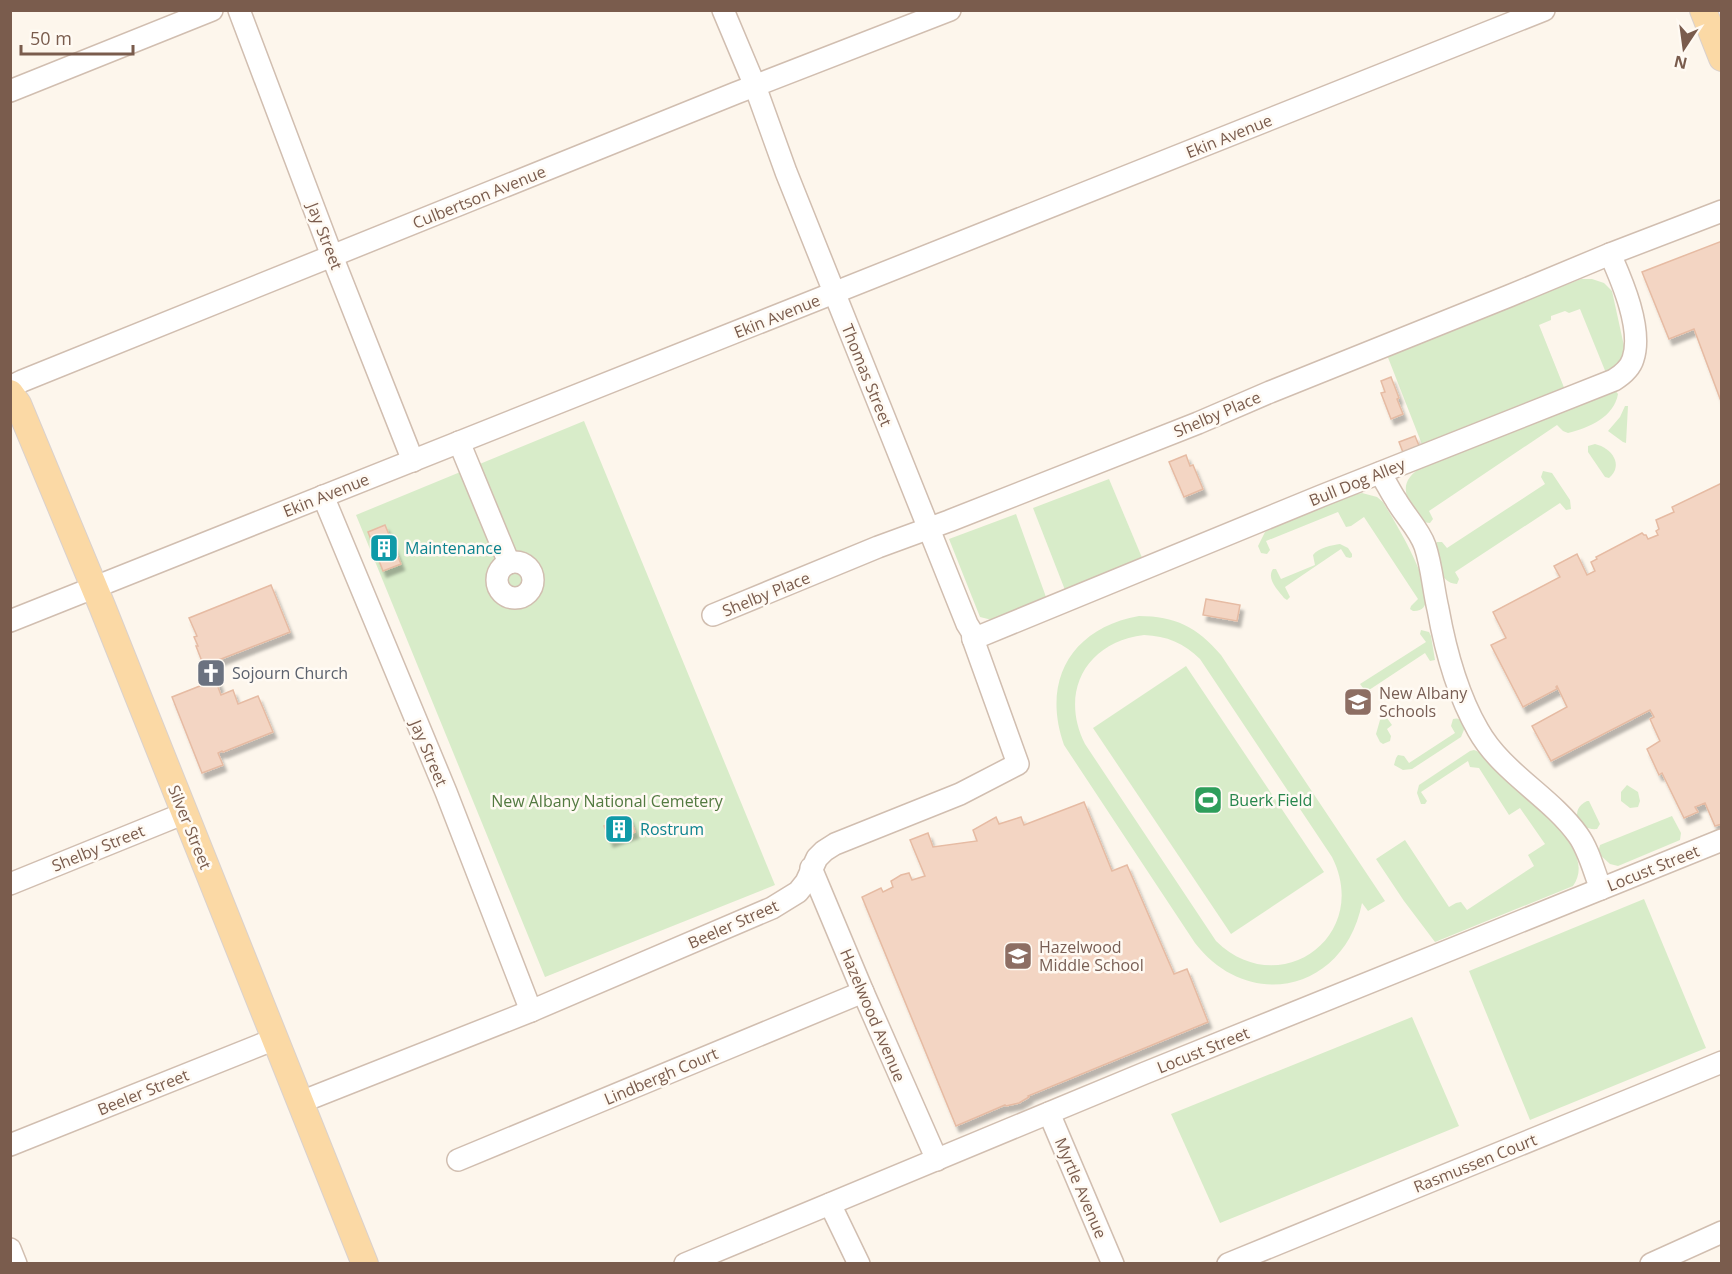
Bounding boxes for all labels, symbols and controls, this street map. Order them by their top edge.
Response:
scale bar [21,18,134,56]
north arrow [1654,18,1714,78]
text: 50 m [30,26,72,50]
text: N [1672,50,1689,75]
street label: Ekin Avenue [1183,109,1275,163]
street label: Culbertson Avenue [409,160,549,234]
street label: Jay Street [301,197,348,273]
street label: Ekin Avenue [731,289,823,343]
street label: Thomas Street [836,321,898,430]
street label: Shelby Place [1170,386,1264,442]
street label: Bull Dog Alley [1306,452,1409,511]
street label: Ekin Avenue [280,468,372,522]
building icon: Maintenance [368,532,400,564]
place label: Maintenance [405,537,502,559]
street label: Shelby Place [719,566,813,622]
church icon: Sojourn Church [195,657,227,689]
place label: Sojourn Church [232,662,348,684]
place label: New Albany Schools [1379,682,1468,722]
school or university icon: New Albany Schools [1342,686,1374,718]
street label: Jay Street [404,715,453,790]
street label: Silver Street [163,782,217,873]
sports icon: Buerk Field [1192,784,1224,816]
place label: Buerk Field [1229,789,1312,811]
park label: New Albany National Cemetery [491,790,724,812]
building icon: Rostrum [603,813,635,845]
place label: Rostrum [640,818,704,840]
street label: Shelby Street [48,819,148,877]
street label: Locust Street [1604,839,1703,896]
street label: Beeler Street [684,894,782,954]
place label: Hazelwood Middle School [1039,936,1144,976]
school or university icon: Hazelwood Middle School [1002,940,1034,972]
street label: Hazelwood Avenue [835,945,911,1085]
street label: Locust Street [1154,1021,1253,1078]
street label: Lindbergh Court [601,1042,722,1110]
street label: Beeler Street [94,1064,192,1120]
street label: Rasmussen Court [1410,1128,1540,1198]
street label: Myrtle Avenue [1050,1134,1112,1242]

